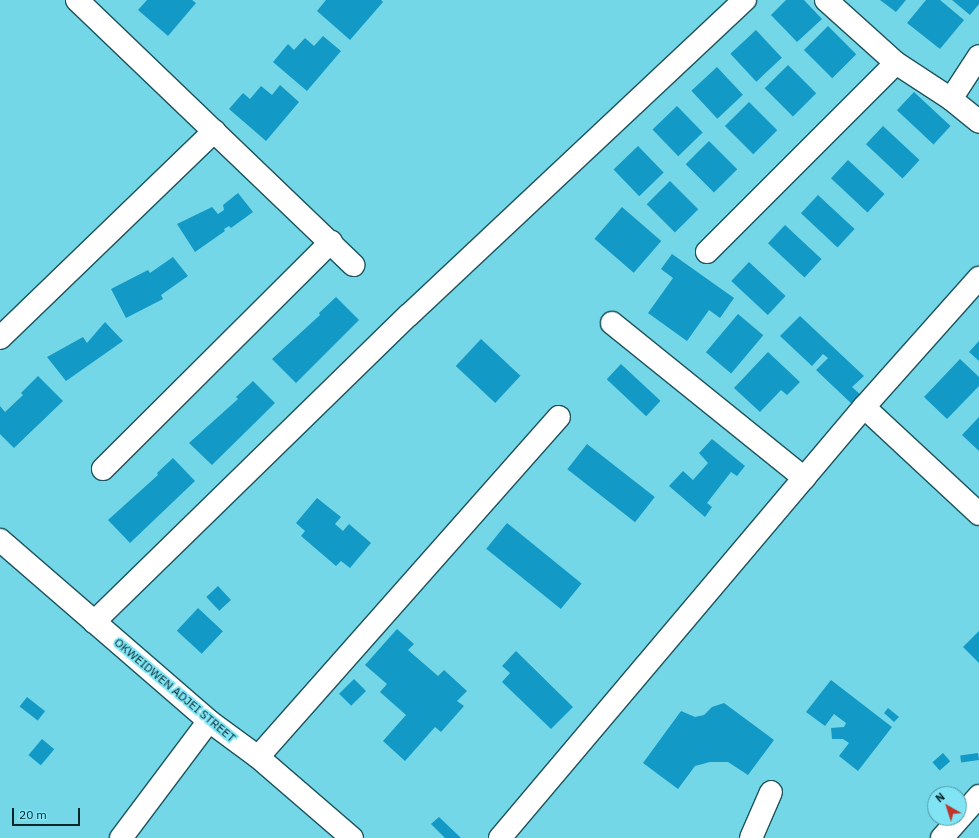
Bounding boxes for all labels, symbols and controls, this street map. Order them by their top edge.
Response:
street label: OKWEIDWEN ADJEI STREET [111,635,239,745]
north arrow [927,786,967,826]
text: N [933,790,948,805]
scale bar [14,800,82,826]
text: 20 m [19,807,47,822]

